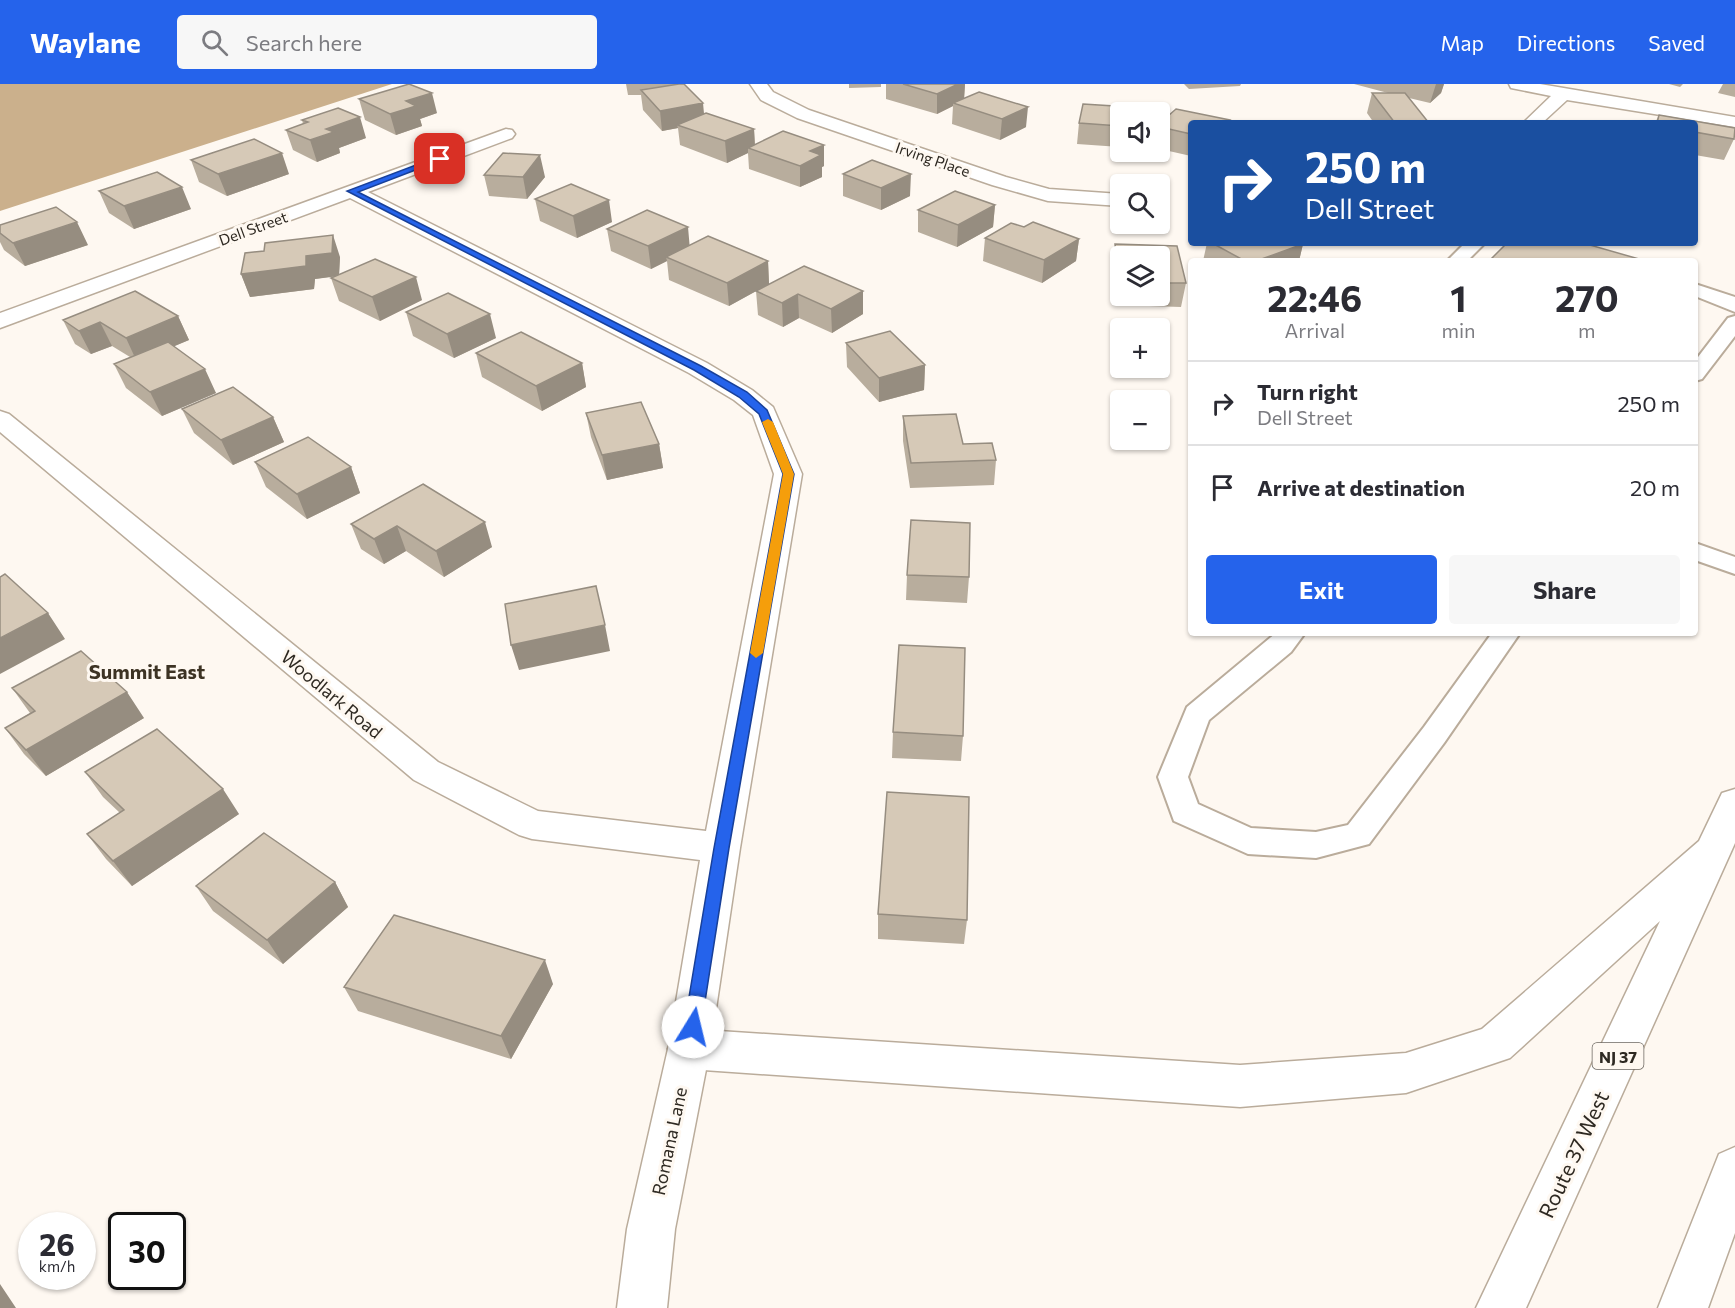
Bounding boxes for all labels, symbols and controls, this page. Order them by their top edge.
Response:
search box [177,15,597,69]
text: Waylane [30,25,141,59]
icon: search [198,26,231,59]
text: Search here [246,29,362,56]
text: Map [1441,30,1484,55]
text: Directions [1517,30,1615,55]
text: Saved [1648,30,1705,55]
map controls [1110,102,1170,450]
button: sound [1110,102,1170,162]
pin [414,133,465,184]
street label: Irving Place [893,138,973,180]
text: 250 m [1305,140,1426,192]
icon: arrive [423,142,456,175]
icon: right [1206,144,1284,222]
button: search [1110,174,1170,234]
text: Dell Street [1305,192,1434,225]
street label: Dell Street [216,207,290,249]
button: layers [1110,246,1170,306]
text: 22:46 [1267,275,1362,319]
text: 1 [1450,275,1467,319]
text: 270 [1555,275,1619,319]
button: + [1110,318,1170,378]
text: Arrival [1284,318,1345,342]
text: min [1441,318,1476,342]
text: m [1578,318,1595,342]
text: Turn right [1257,378,1358,405]
icon: right [1206,387,1239,420]
button: − [1110,390,1170,450]
text: 250 m [1617,390,1680,417]
text: Dell Street [1257,405,1353,429]
icon: arrive [1206,471,1239,504]
text: Arrive at destination [1257,474,1465,501]
text: 20 m [1630,474,1680,501]
button: Exit [1206,555,1437,624]
button: Share [1449,555,1680,624]
street label: Woodlark Road [277,645,387,743]
district label: Summit East [89,659,205,683]
position arrow [661,995,725,1059]
road number: NJ 37 [1592,1043,1644,1069]
street label: Romana Lane [647,1085,691,1197]
street label: Route 37 West [1533,1086,1613,1222]
speed limit sign: 30 [108,1212,186,1290]
text: 26 [39,1225,75,1262]
text: km/h [39,1257,75,1275]

